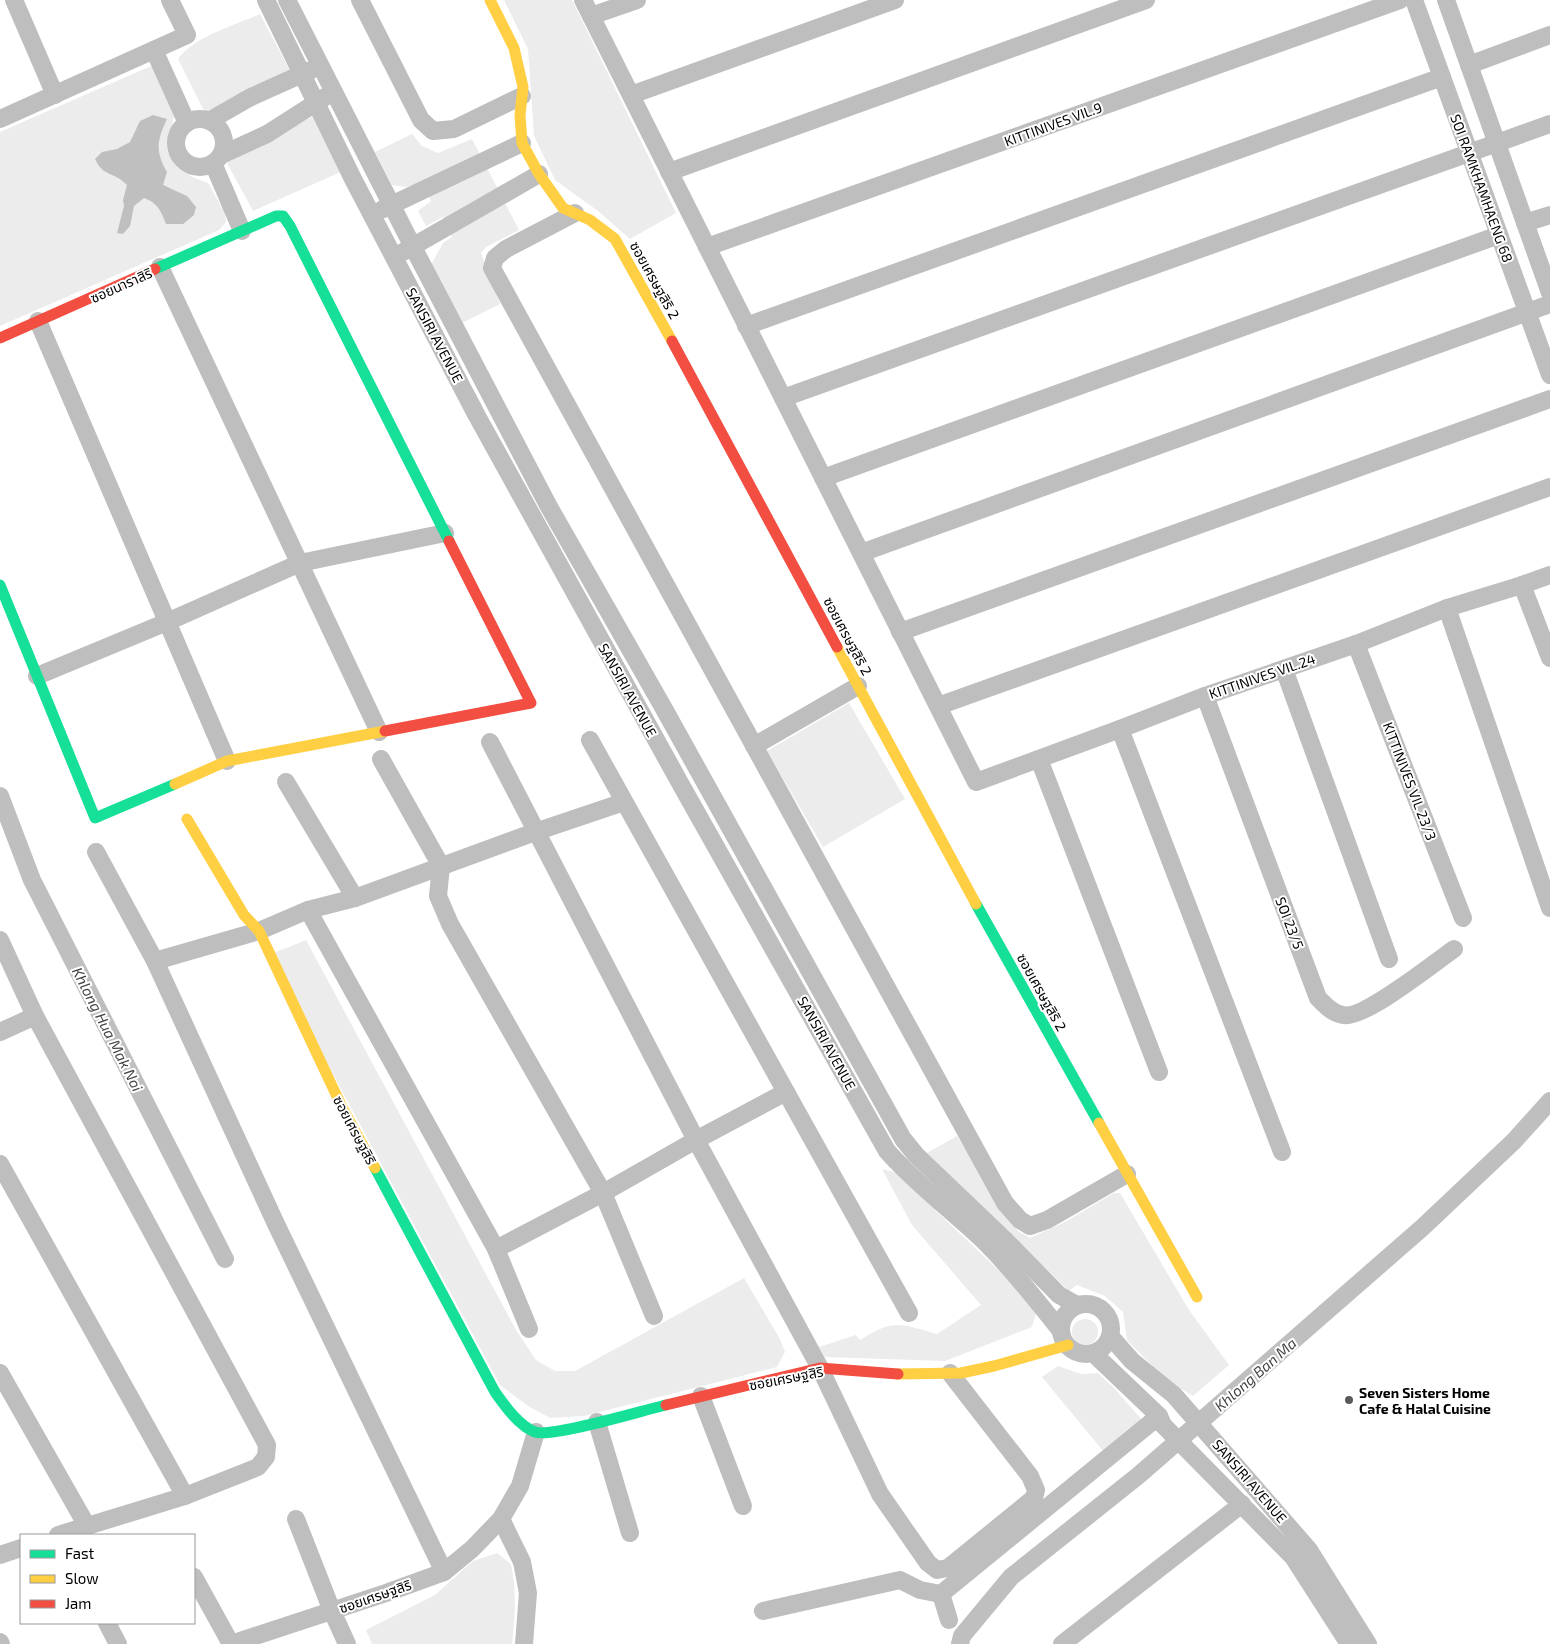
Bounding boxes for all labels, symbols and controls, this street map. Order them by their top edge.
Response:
street label: KITTINIVES VIL.9 [1002,98,1104,150]
street label: SOI RAMKHAMHAENG 68 [1447,112,1517,264]
street label: ซอยเศรษฐสิริ 2 [627,238,683,322]
street label: ซอยนาราสิริ [88,264,155,306]
street label: SANSIRI AVENUE [403,285,467,385]
street label: ซอยเศรษฐสิริ 2 [820,594,876,678]
street label: SANSIRI AVENUE [595,640,661,740]
street label: KITTINIVES VIL.24 [1207,650,1317,702]
street label: KITTINIVES VIL 23/3 [1380,719,1440,843]
street label: SOI 23/5 [1272,895,1308,951]
street label: ซอยเศรษฐสิริ 2 [1014,950,1070,1034]
water label: Khlong Hua Mak Noi [69,964,147,1094]
street label: SANSIRI AVENUE [794,993,860,1093]
street label: ซอยเศรษฐสิริ [330,1093,380,1167]
water label: Khlong Ban Ma [1210,1334,1300,1414]
street label: ซอยเศรษฐสิริ [747,1362,825,1394]
place label: Seven Sisters Home Cafe & Halal Cuisine [1359,1384,1491,1417]
marker: Seven Sisters Home Cafe & Halal Cuisine [1343,1394,1355,1406]
street label: SANSIRI AVENUE [1209,1436,1291,1526]
legend [20,1534,195,1624]
text: Fast [65,1544,95,1562]
text: Slow [65,1569,99,1587]
street label: ซอยเศรษฐสิริ [337,1576,413,1616]
text: Jam [65,1594,91,1612]

